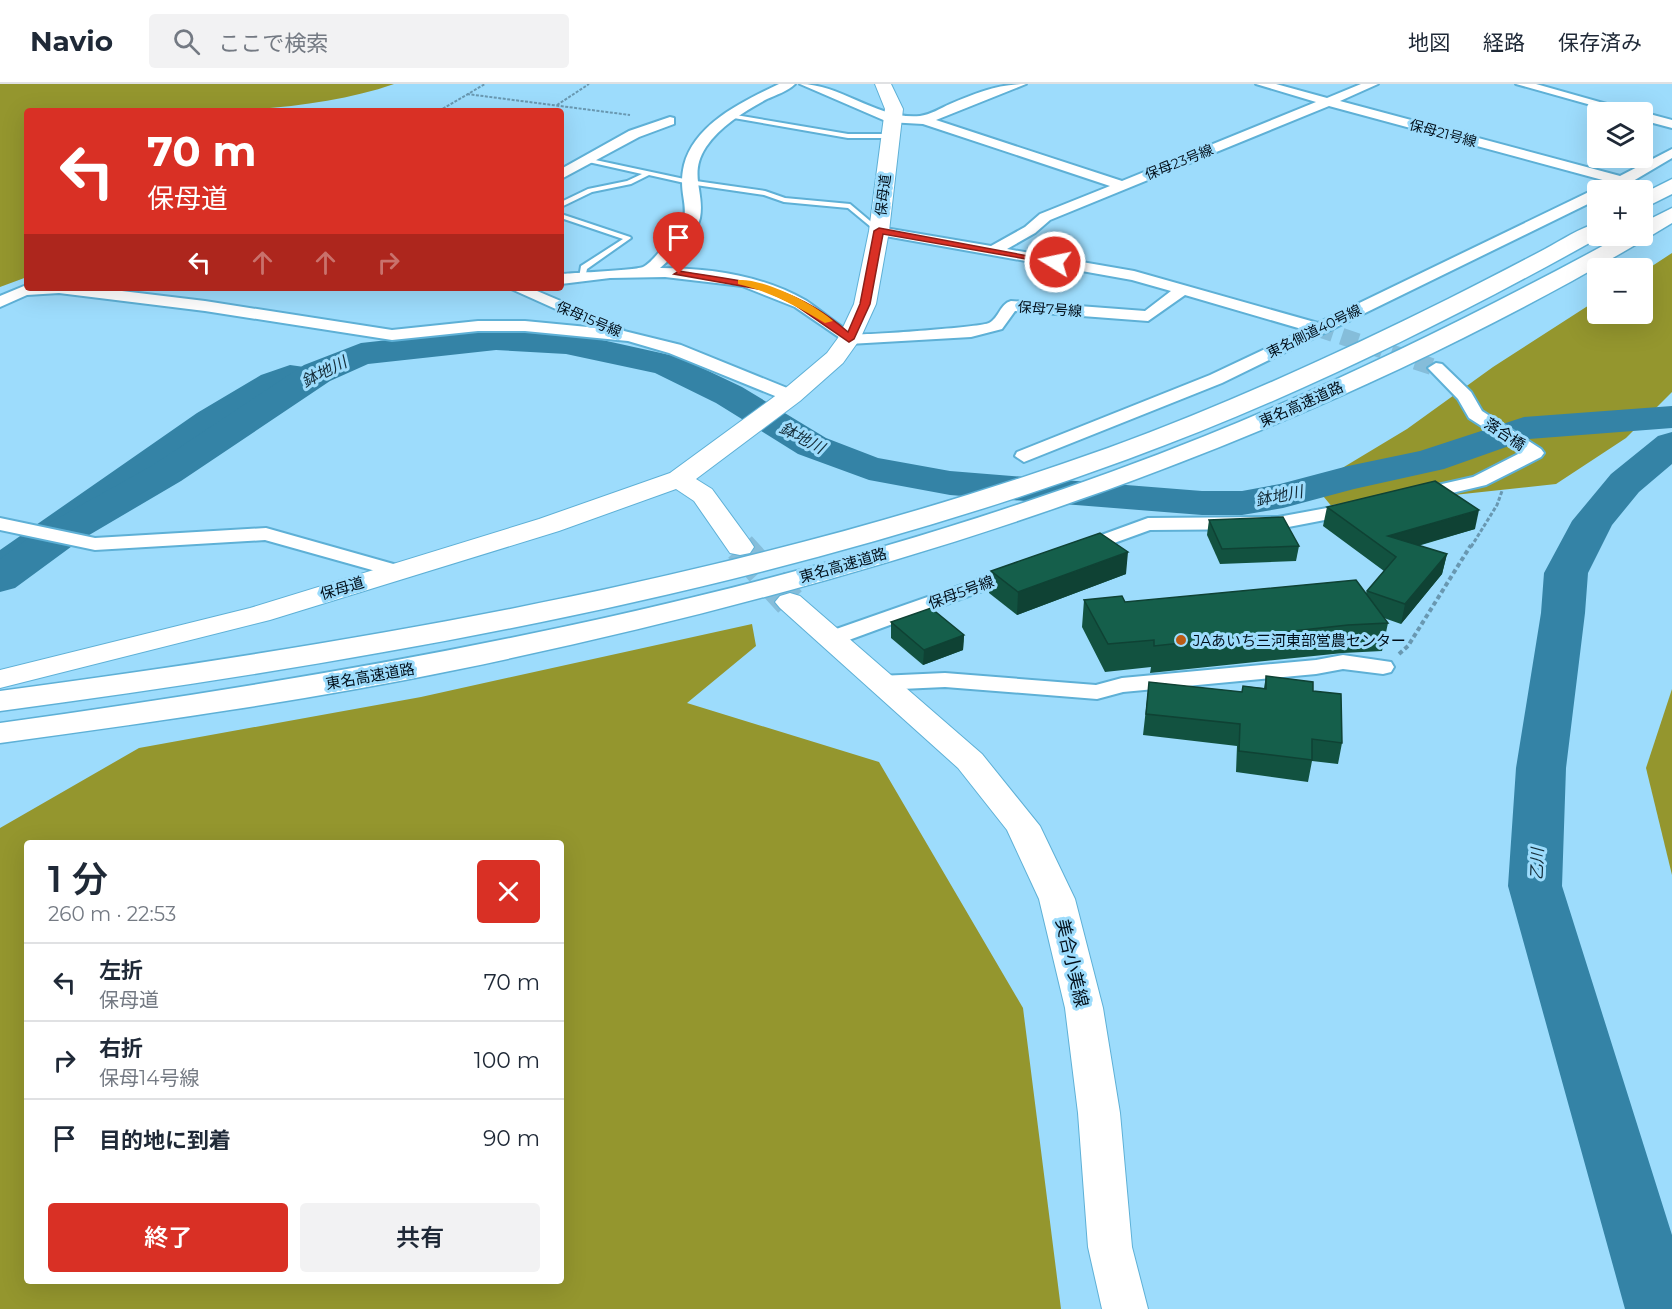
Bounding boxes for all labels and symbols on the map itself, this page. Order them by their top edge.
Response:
street label: 保母21号線 [1407,115,1479,151]
street label: 保母23号線 [1142,140,1216,184]
street label: 保母道 [872,173,894,217]
pin [653,212,704,274]
position arrow [1023,230,1087,294]
street label: 保母15号線 [554,297,624,341]
street label: 保母7号線 [1017,298,1083,320]
street label: 東名側道40号線 [1264,300,1364,362]
water label: 鉢地川 [298,352,351,391]
street label: 東名高速道路 [1256,377,1346,431]
street label: 落合橋 [1481,414,1529,454]
water label: 鉢地川 [776,418,829,459]
water label: 鉢地川 [1254,482,1306,510]
street label: 東名高速道路 [797,543,889,587]
street label: 保母5号線 [926,571,996,613]
street label: 保母道 [318,572,366,604]
place label: JAあいち三河東部営農センター [1192,631,1406,650]
marker: JAあいち三河東部営農センター [1174,633,1188,647]
street label: 東名高速道路 [324,659,416,693]
water label: 乙川 [1527,846,1547,880]
street label: 美合小美線 [1051,917,1093,1009]

